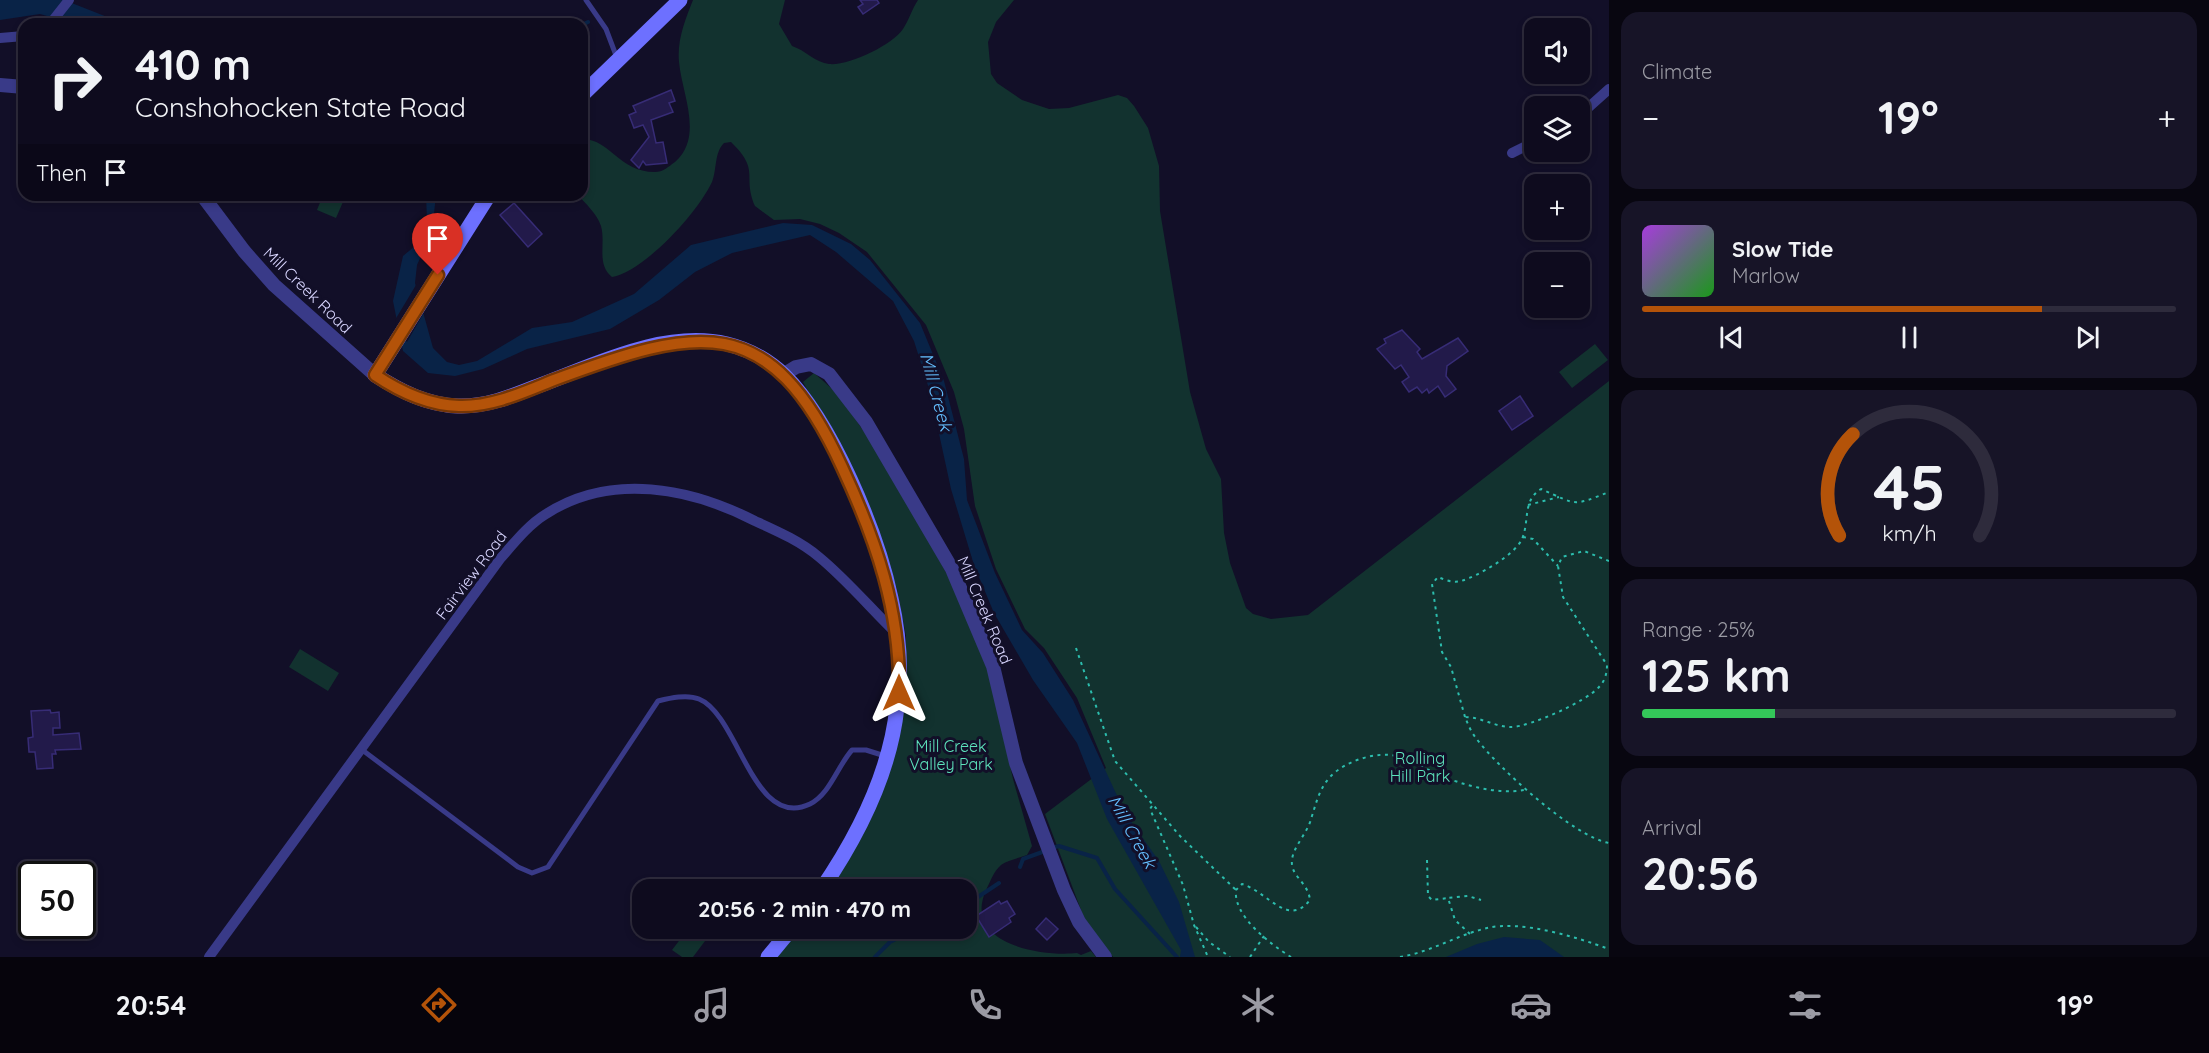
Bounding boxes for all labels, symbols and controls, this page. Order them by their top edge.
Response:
map controls [1524,18,1590,318]
button: sound [1524,18,1590,84]
text: 410 m [135,38,251,91]
icon: right [36,42,114,120]
text: Climate [1642,59,1712,84]
text: 19° [1878,89,1939,145]
text: Conshohocken State Road [135,90,466,124]
button: layers [1524,96,1590,162]
text: − [1642,97,1659,138]
text: + [2157,97,2176,138]
icon: arrive [99,156,132,189]
text: Then [36,159,87,187]
button: + [1524,174,1590,240]
pin [412,213,463,275]
icon: arrive [421,222,454,255]
text: Slow Tide [1732,235,1833,263]
street label: Mill Creek Road [260,243,356,337]
button: − [1524,252,1590,318]
text: Marlow [1732,263,1800,288]
icon: previous [1715,321,1748,354]
icon: pause [1893,321,1926,354]
icon: next [2071,321,2104,354]
water label: Mill Creek [915,350,958,435]
text: 45 [1873,448,1945,526]
text: km/h [1882,520,1936,546]
street label: Fairview Road [431,527,511,623]
street label: Mill Creek Road [953,553,1017,667]
text: Range · 25% [1642,617,1755,642]
text: 125 km [1642,647,1791,703]
position arrow [867,661,931,725]
park label: Mill Creek Valley Park [909,736,993,774]
park label: Rolling Hill Park [1390,748,1450,786]
water label: Mill Creek [1103,791,1163,874]
text: Arrival [1642,815,1702,840]
text: 20:56 [1642,845,1758,901]
speed limit sign: 50 [18,861,96,939]
text: 20:56 · 2 min · 470 m [698,895,911,923]
icon: directions [418,984,460,1026]
icon: music [691,984,733,1026]
icon: phone [964,984,1006,1026]
icon: climate [1237,984,1279,1026]
icon: car [1510,984,1552,1026]
icon: filters [1784,984,1826,1026]
text: 20:54 [116,988,186,1022]
text: 19° [2057,988,2093,1022]

